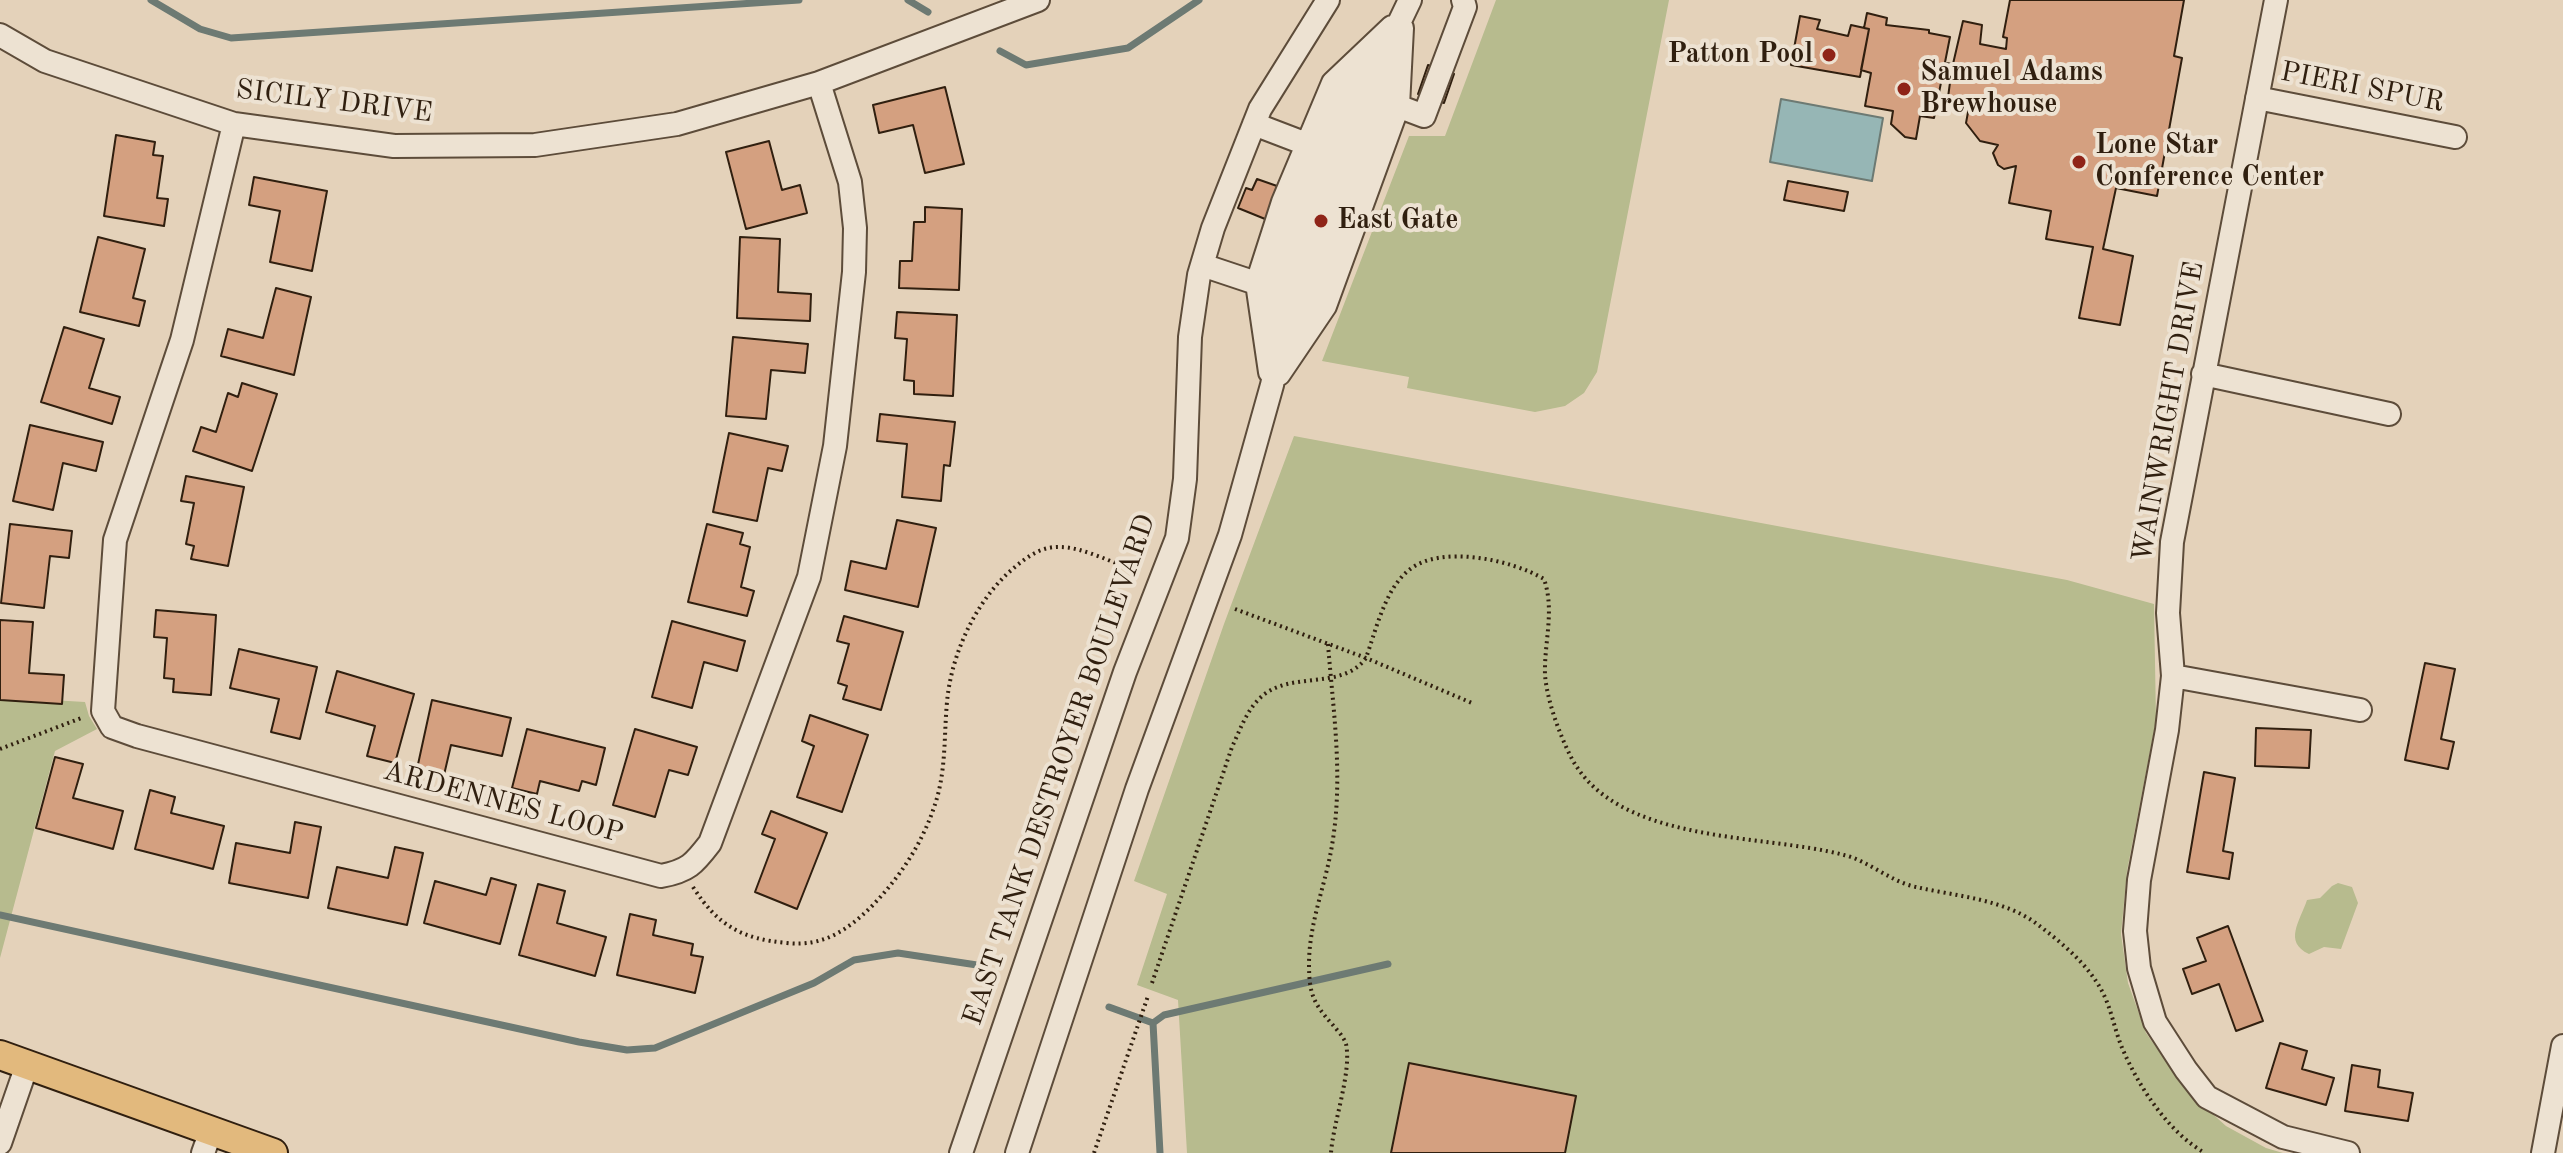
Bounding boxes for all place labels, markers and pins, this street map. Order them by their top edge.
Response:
place label: Patton Pool [1667,38,1813,72]
marker: Patton Pool [1820,46,1838,64]
place label: Samuel Adams Brewhouse [1920,56,2103,122]
marker: Samuel Adams Brewhouse [1895,80,1913,98]
place label: Lone Star Conference Center [2095,129,2324,195]
marker: Lone Star Conference Center [2070,153,2088,171]
place label: East Gate [1337,204,1458,238]
marker: East Gate [1312,212,1330,230]

